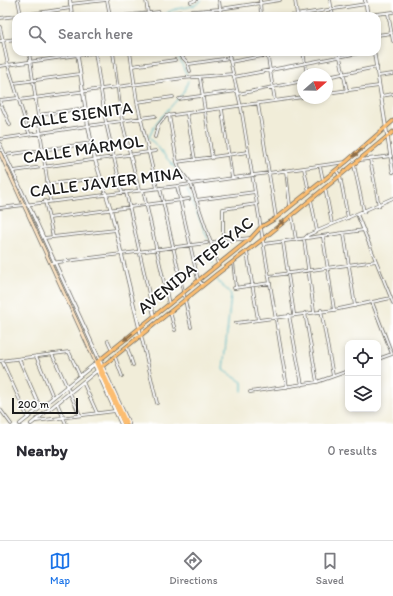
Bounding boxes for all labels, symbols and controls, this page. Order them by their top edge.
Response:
search box [12,12,381,56]
icon: search [26,23,48,45]
text: Search here [58,25,133,43]
north arrow [297,68,333,104]
street label: CALLE SIENITA [18,97,134,133]
street label: CALLE MÁRMOL [22,131,145,167]
one-way arrow [352,148,363,157]
street label: CALLE JAVIER MINA [28,163,184,201]
street label: AVENIDA TEPEYAC [133,212,257,318]
one-way arrow [275,220,285,229]
one-way arrow [123,332,134,341]
map controls [345,340,381,412]
button: locate [345,340,381,376]
button: layers [345,376,381,412]
scale bar [12,396,78,415]
text: 200 m [18,398,49,411]
text: Nearby [16,440,68,460]
text: 0 results [327,443,377,458]
tab: Map [49,550,71,587]
tab: Directions [169,550,218,587]
tab: Saved [316,550,344,587]

